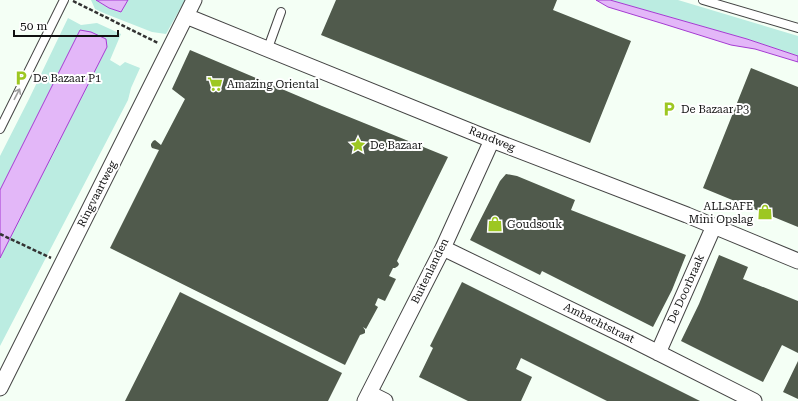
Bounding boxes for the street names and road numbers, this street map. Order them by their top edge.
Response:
street label: Randweg [467,124,518,154]
street label: Ringvaartweg [75,158,120,229]
street label: Buitenlanden [409,236,451,306]
street label: De Doorbraak [665,252,707,326]
street label: Ambachtstraat [561,300,637,346]

